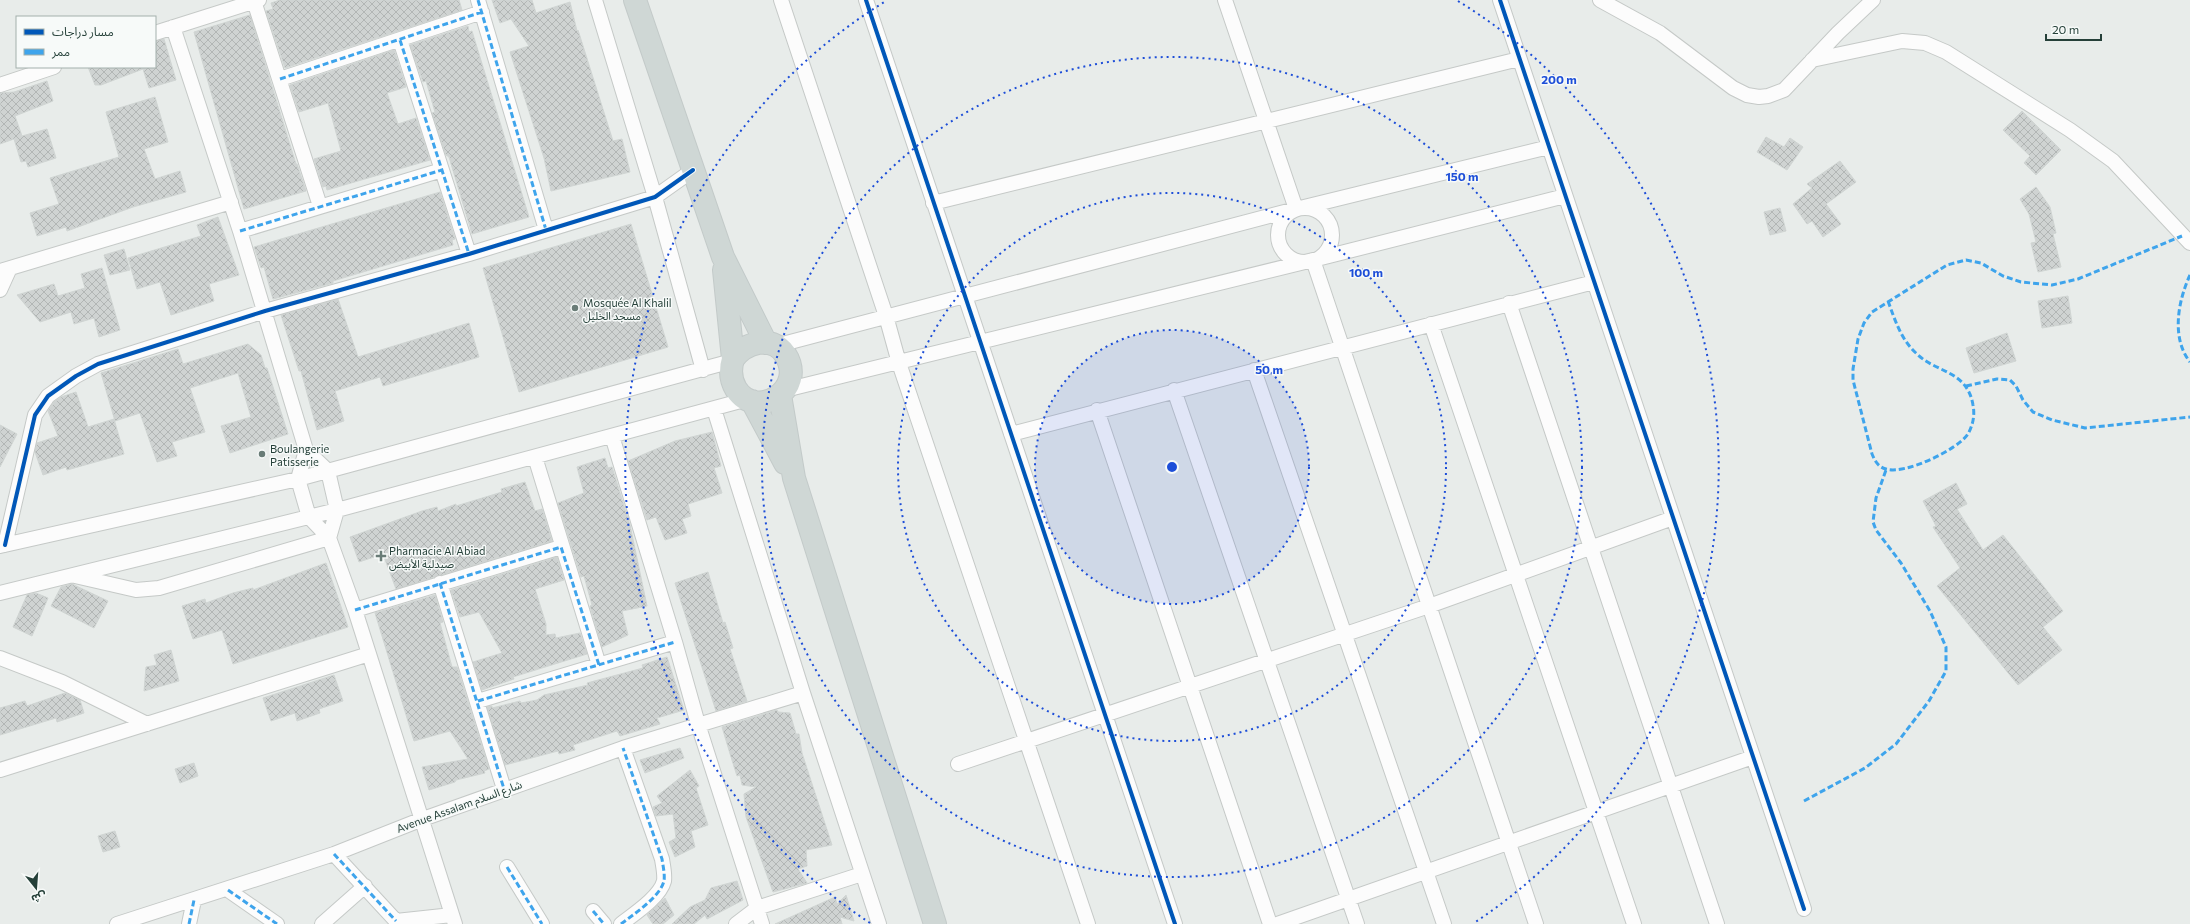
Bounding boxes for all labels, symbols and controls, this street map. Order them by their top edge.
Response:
legend [16,16,156,68]
scale bar [2046,16,2101,42]
text: 20 m [2052,22,2079,36]
text: مسار دراجات [52,24,114,39]
text: ممر [51,44,70,59]
text: 200 m [1541,72,1577,86]
text: 150 m [1445,169,1479,183]
text: 100 m [1349,265,1383,279]
place label: Mosquée Al Khalil مسجد الخليل [583,296,672,323]
marker: Mosquée Al Khalil مسجد الخليل [570,303,580,313]
text: 50 m [1255,362,1283,376]
place label: Boulangerie Patisserie [270,442,330,468]
marker: Boulangerie Patisserie [257,449,267,459]
centre of rings [1165,460,1179,474]
place label: Pharmacie Al Abiad صيدلية الأبيض [389,544,485,571]
marker: Pharmacie Al Abiad صيدلية الأبيض [376,551,386,561]
street label: Avenue Assalam شارع السلام [394,777,525,837]
north arrow [16,868,56,908]
text: ش [30,889,48,906]

